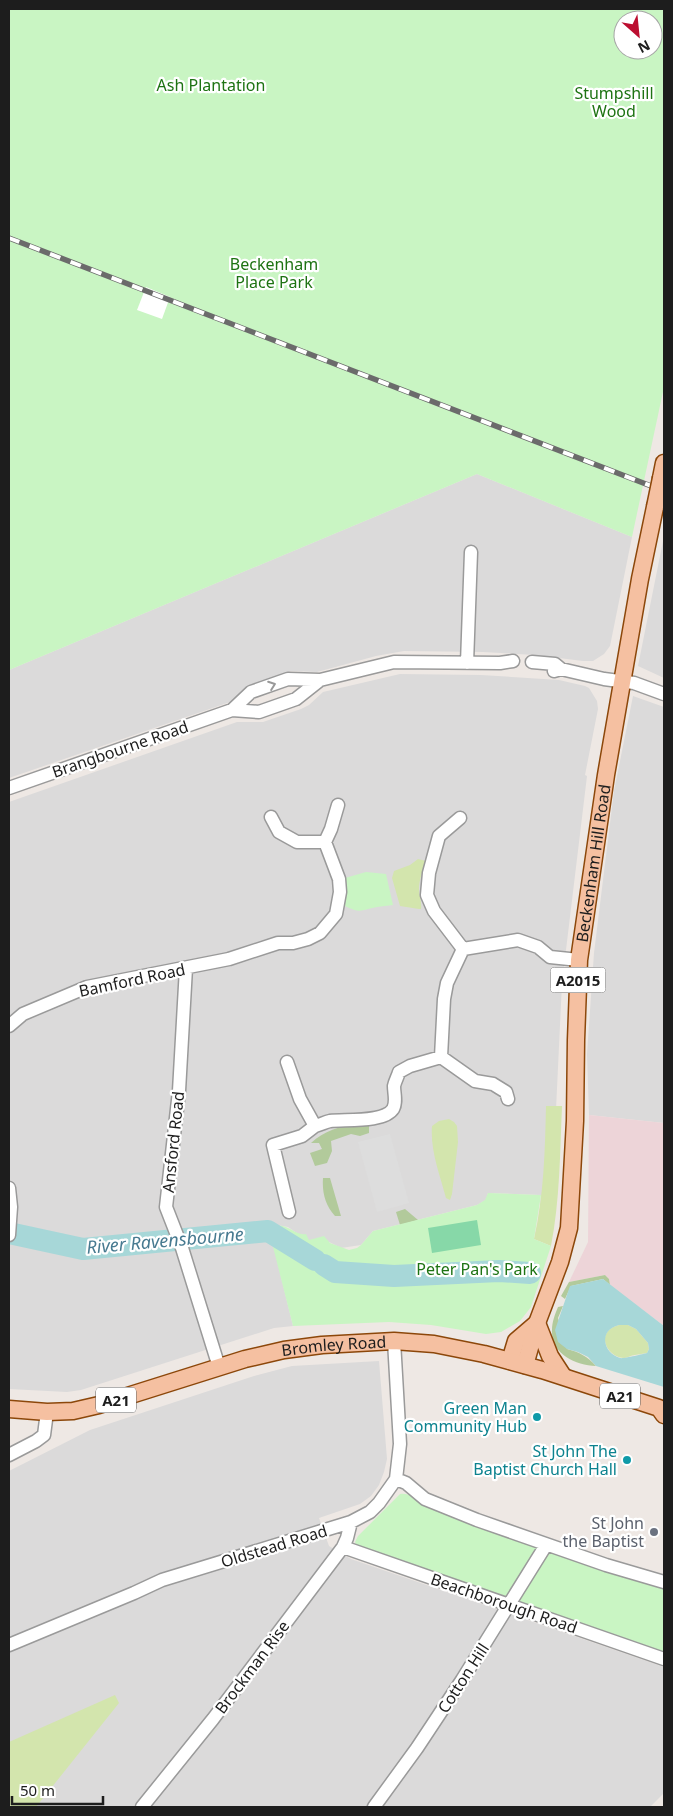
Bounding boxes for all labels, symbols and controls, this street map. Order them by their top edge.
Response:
north arrow [613,10,663,60]
text: N [635,36,654,58]
park label: Ash Plantation [157,74,265,96]
park label: Stumpshill Wood [574,82,654,122]
park label: Beckenham Place Park [230,253,318,293]
one-way arrow [267,680,276,690]
street label: Brangbourne Road [49,715,191,783]
street label: Beckenham Hill Road [571,783,616,944]
street label: Bamford Road [77,958,187,1002]
road number: A2015 [550,968,606,992]
street label: Ansford Road [157,1090,189,1194]
water label: River Ravensbourne [85,1221,245,1259]
park label: Peter Pan's Park [416,1258,538,1280]
street label: Bromley Road [280,1330,387,1361]
road number: A21 [600,1384,640,1408]
road number: A21 [96,1388,136,1412]
place label: Green Man Community Hub [404,1397,527,1437]
marker: Green Man Community Hub [531,1411,543,1423]
place label: St John The Baptist Church Hall [473,1440,617,1480]
marker: St John The Baptist Church Hall [621,1454,633,1466]
place label: St John the Baptist [563,1512,644,1552]
street label: Oldstead Road [218,1519,330,1573]
marker: St John the Baptist [648,1526,660,1538]
street label: Beachborough Road [428,1568,580,1638]
street label: Brockman Rise [210,1616,294,1718]
street label: Cotton Hill [432,1639,494,1717]
scale bar [12,1774,104,1806]
text: 50 m [20,1780,55,1800]

